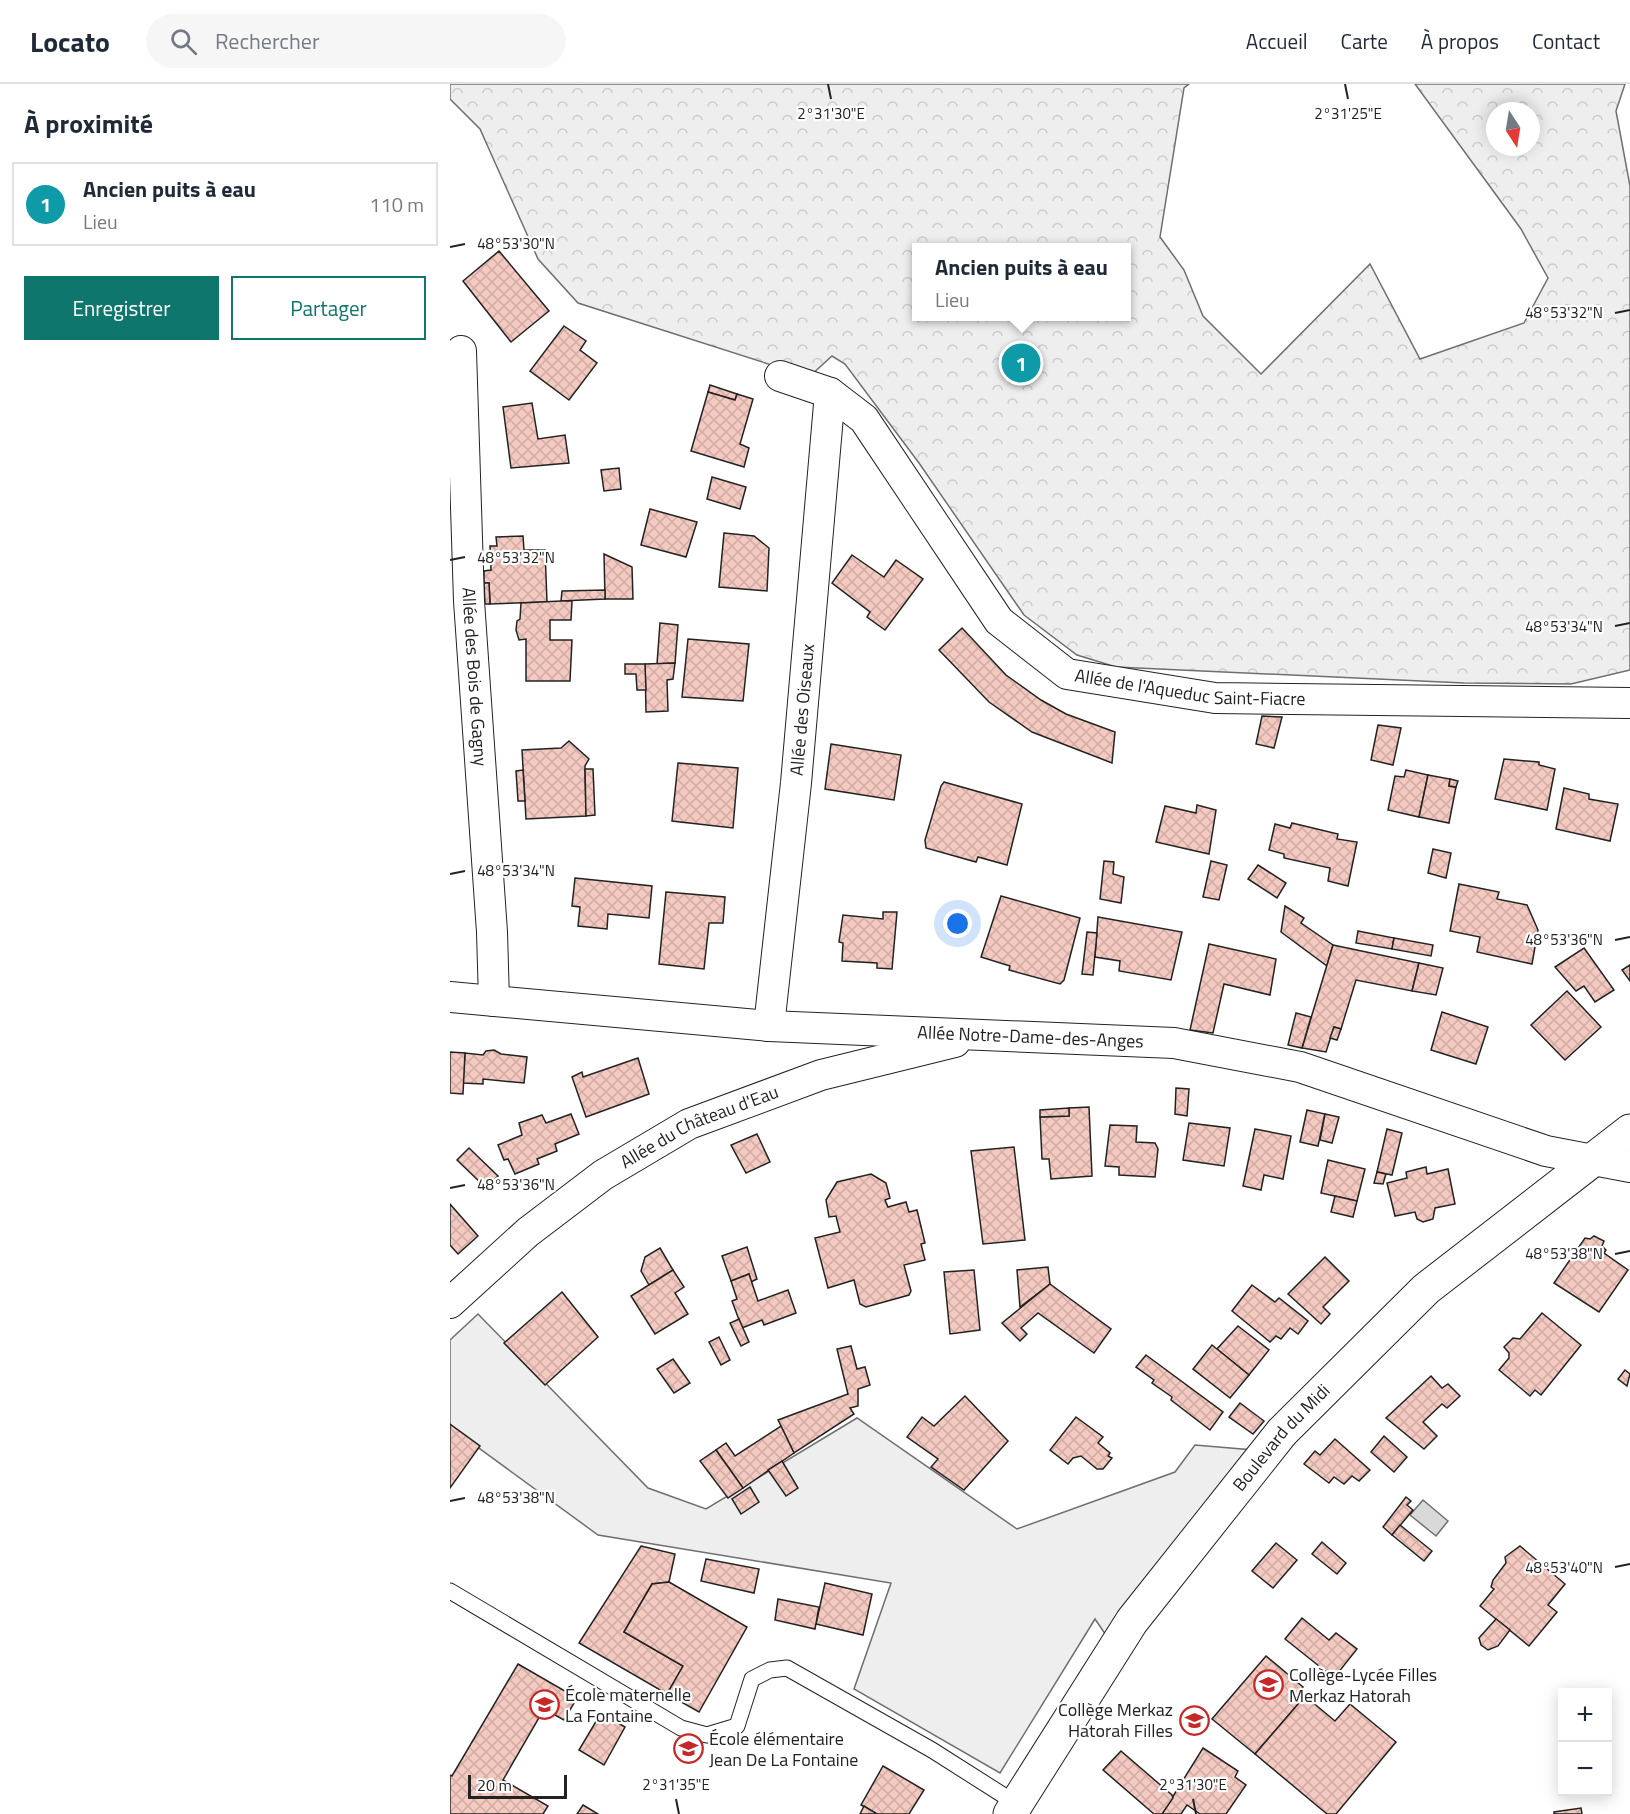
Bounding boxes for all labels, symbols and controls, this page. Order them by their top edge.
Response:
search box [146,14,566,68]
text: Locato [30,20,110,63]
text: Rechercher [215,24,320,58]
icon: search [167,25,200,58]
text: Accueil [1246,25,1308,57]
text: Carte [1341,25,1388,57]
text: À propos [1421,25,1499,57]
text: Contact [1532,25,1600,57]
text: 2°31'30"E [797,102,865,125]
text: 2°31'25"E [1314,102,1382,125]
north arrow [1486,102,1540,156]
text: À proximité [24,104,153,143]
text: Ancien puits à eau [83,172,256,206]
text: 1 [40,189,51,220]
text: 110 m [369,189,424,220]
text: Lieu [83,206,118,237]
text: 48°53'30"N [477,232,555,255]
popup [912,243,1131,321]
text: Ancien puits à eau [935,250,1108,284]
button: Enregistrer [24,276,219,340]
button: Partager [231,276,426,340]
text: Lieu [935,284,970,315]
text: 48°53'32"N [1525,301,1603,324]
pin: 1 [1002,340,1040,386]
text: 48°53'32"N [477,546,555,569]
street label: Allée des Bois de Gagny [456,587,494,767]
text: 48°53'34"N [1525,615,1603,638]
street label: Allée des Oiseaux [783,643,821,777]
street label: Allée de l'Aqueduc Saint-Fiacre [1073,661,1306,712]
text: 48°53'34"N [477,859,555,882]
your location [943,909,972,938]
text: 48°53'36"N [1525,928,1603,951]
street label: Allée Notre-Dame-des-Anges [917,1018,1144,1055]
street label: Allée du Château d'Eau [615,1078,782,1175]
text: 48°53'36"N [477,1173,555,1196]
text: 48°53'38"N [1525,1242,1603,1265]
street label: Boulevard du Midi [1226,1377,1336,1497]
text: 48°53'38"N [477,1486,555,1509]
text: 48°53'40"N [1525,1556,1603,1579]
place label: Collège-Lycée Filles Merkaz Hatorah [1289,1661,1437,1709]
school or university icon: Collège-Lycée Filles Merkaz Hatorah [1252,1669,1284,1701]
place label: École maternelle La Fontaine [565,1681,691,1729]
map controls [1558,1688,1612,1796]
button: + [1558,1688,1612,1742]
school or university icon: École maternelle La Fontaine [528,1689,560,1721]
place label: Collège Merkaz Hatorah Filles [1058,1696,1173,1744]
school or university icon: Collège Merkaz Hatorah Filles [1178,1704,1210,1736]
place label: École élémentaire Jean De La Fontaine [709,1725,858,1773]
school or university icon: École élémentaire Jean De La Fontaine [672,1733,704,1765]
button: − [1558,1742,1612,1796]
scale bar [468,1772,567,1800]
text: 20 m [477,1773,512,1797]
text: 2°31'35"E [642,1773,710,1796]
text: 2°31'30"E [1159,1773,1227,1796]

